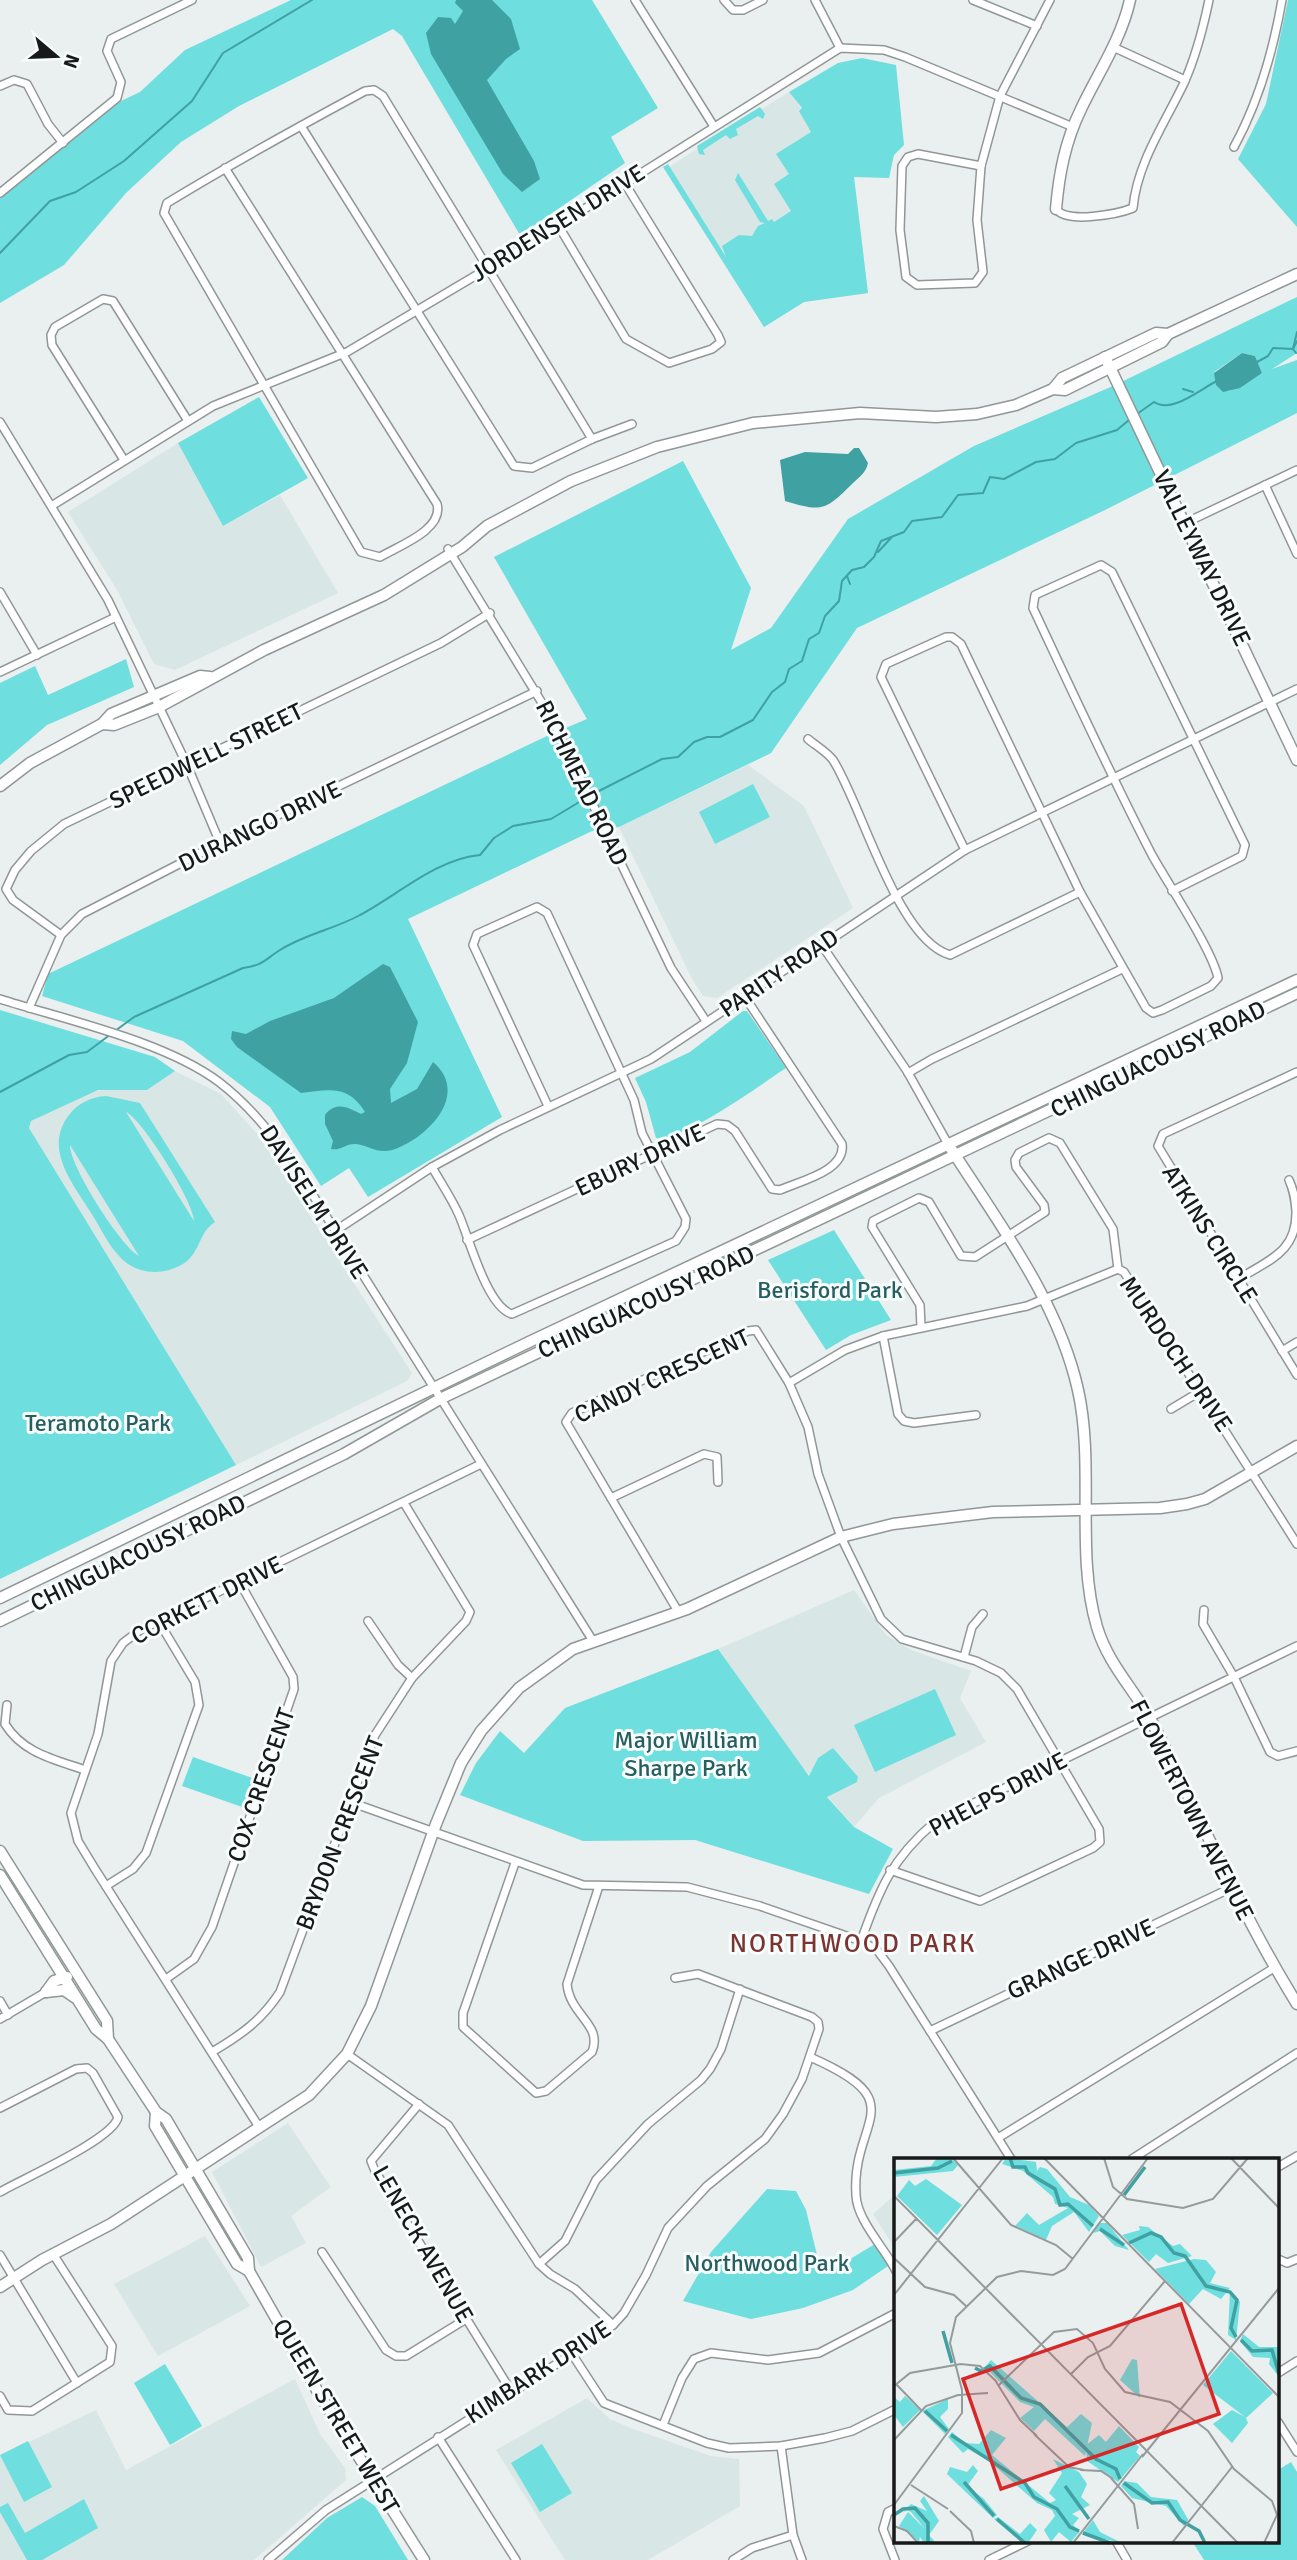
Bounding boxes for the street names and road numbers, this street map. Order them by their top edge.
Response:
street label: JORDENSEN DRIVE [466,158,650,288]
street label: VALLEYWAY DRIVE [1146,465,1258,651]
street label: RICHMEAD ROAD [529,695,635,871]
street label: SPEEDWELL STREET [104,696,308,816]
street label: DURANGO DRIVE [173,774,347,878]
street label: PARITY ROAD [714,922,844,1024]
street label: CHINGUACOUSY ROAD [1045,994,1271,1124]
street label: EBURY DRIVE [570,1117,710,1203]
street label: DAVISELM DRIVE [253,1119,375,1285]
street label: ATKINS CIRCLE [1156,1159,1264,1309]
street label: CHINGUACOUSY ROAD [533,1239,759,1365]
street label: MURDOCH DRIVE [1113,1270,1239,1438]
street label: CANDY CRESCENT [570,1322,755,1430]
street label: CHINGUACOUSY ROAD [25,1488,251,1618]
street label: CORKETT DRIVE [126,1549,288,1651]
street label: FLOWERTOWN AVENUE [1123,1695,1261,1925]
street label: COX CRESCENT [221,1704,301,1866]
street label: BRYDON CRESCENT [289,1732,391,1934]
street label: PHELPS DRIVE [924,1745,1072,1843]
street label: GRANGE DRIVE [1002,1912,1160,2006]
street label: LENECK AVENUE [366,2160,480,2328]
street label: QUEEN STREET WEST [266,2313,406,2519]
street label: KIMBARK DRIVE [459,2314,617,2430]

